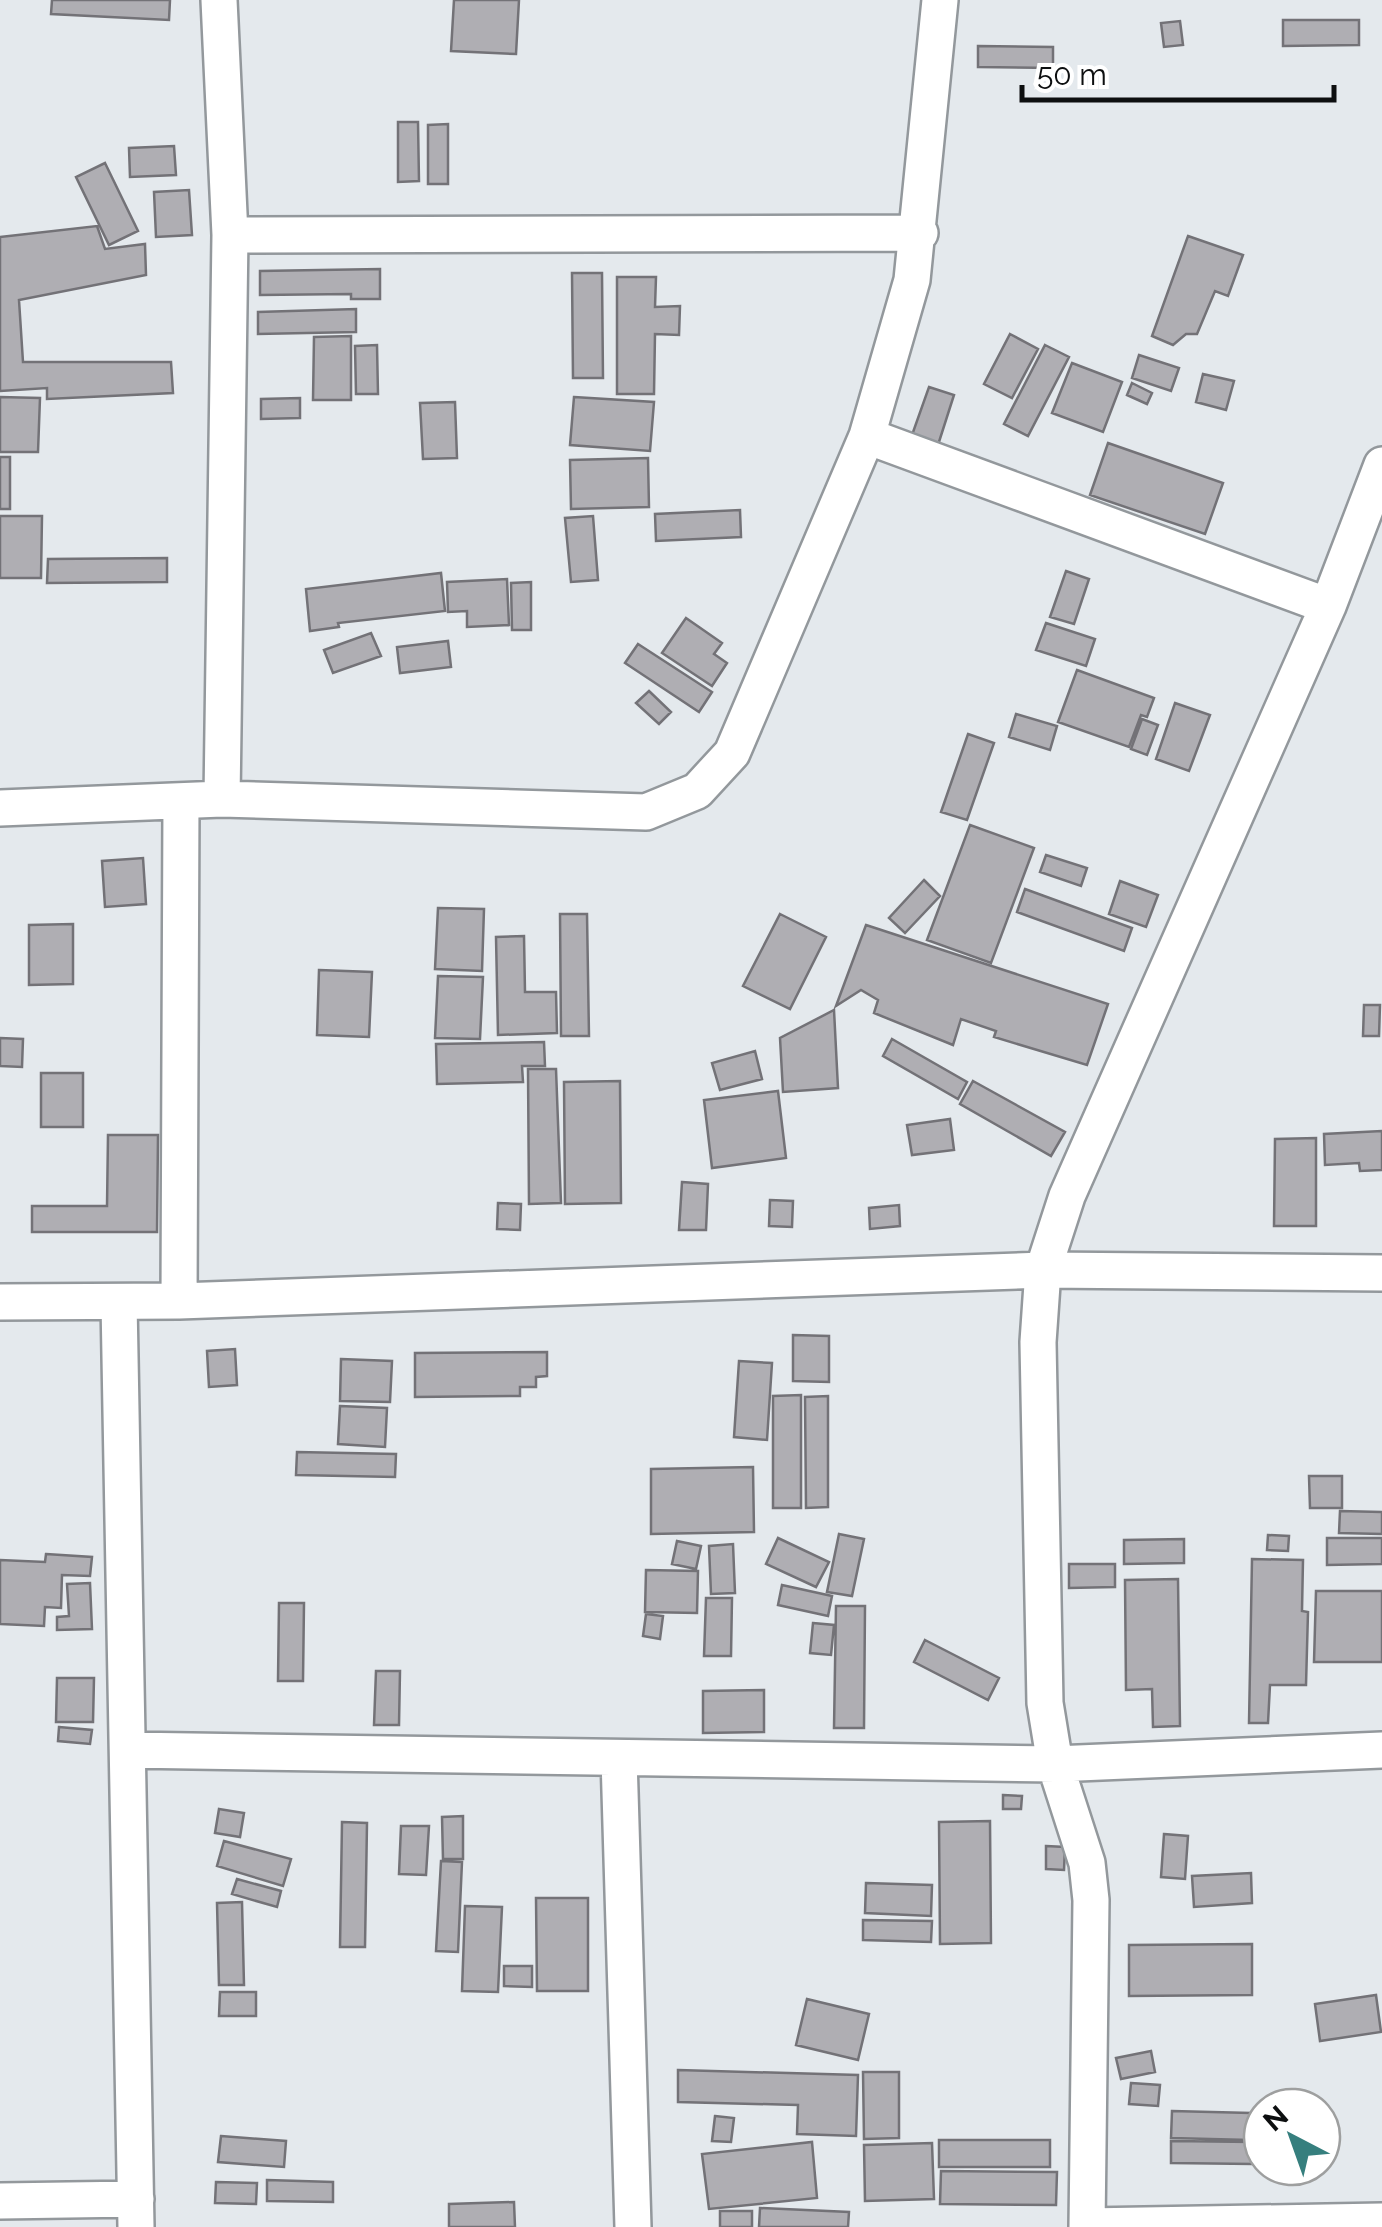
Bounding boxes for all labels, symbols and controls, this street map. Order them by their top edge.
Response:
scale bar [1022,40,1334,102]
text: 50 m [1037,57,1107,92]
north arrow [1242,2087,1342,2187]
text: N [1257,2099,1295,2138]

